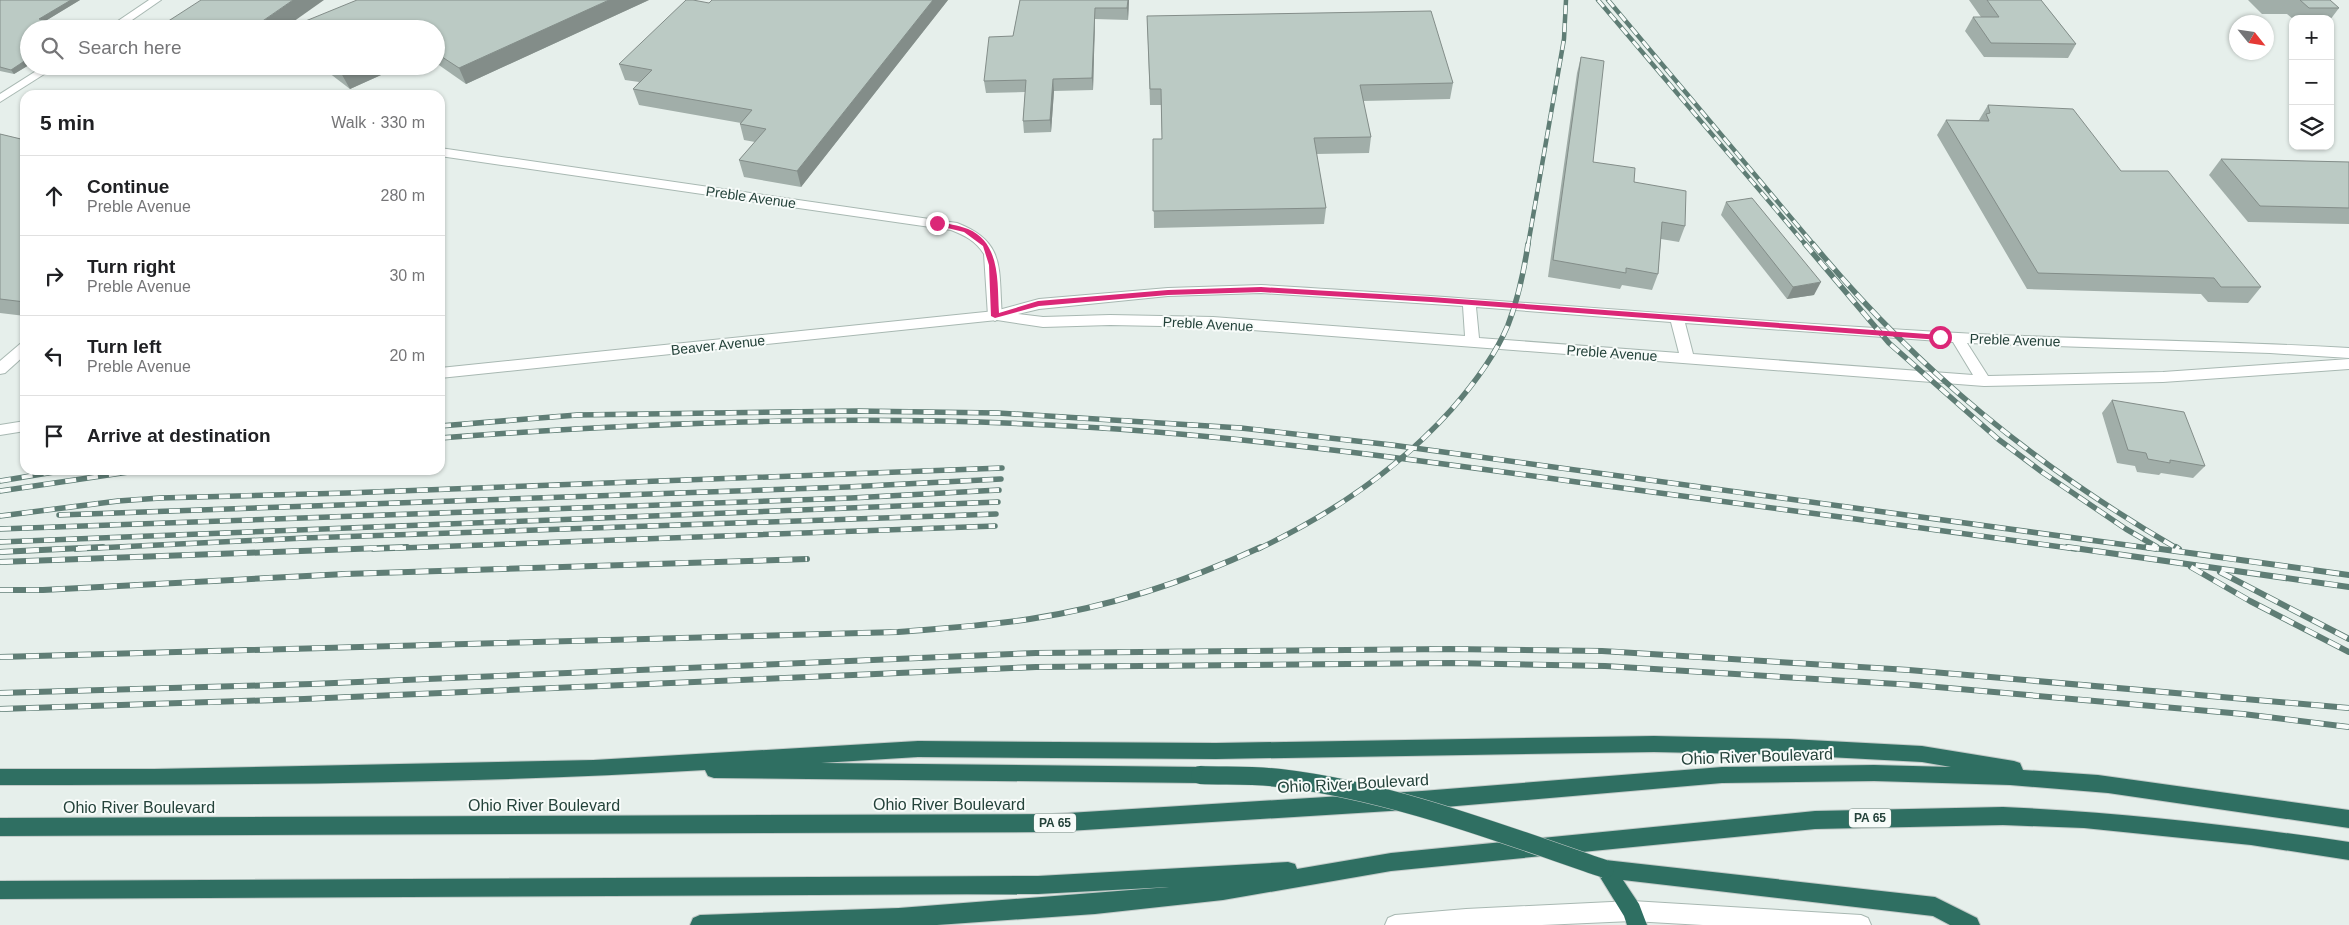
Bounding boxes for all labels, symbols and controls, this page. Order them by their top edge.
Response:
north arrow [2229,15,2274,60]
map controls [2289,15,2334,150]
button: + [2289,15,2334,60]
search box [20,20,445,75]
icon: search [38,34,66,62]
text: Search here [78,37,182,58]
button: − [2289,60,2334,105]
button: layers [2289,105,2334,150]
text: 5 min [40,111,95,134]
text: Walk · 330 m [331,114,425,131]
text: Continue [87,176,169,197]
icon: ahead [40,182,68,210]
street label: Preble Avenue [705,183,797,211]
text: 280 m [381,187,425,204]
text: Preble Avenue [87,198,191,215]
route end [926,212,949,235]
text: Turn right [87,256,175,277]
icon: right [40,262,68,290]
text: 30 m [389,267,425,284]
text: Preble Avenue [87,278,191,295]
street label: Preble Avenue [1162,314,1254,334]
route start [1929,326,1952,349]
street label: Preble Avenue [1969,330,2061,350]
street label: Beaver Avenue [670,332,766,358]
text: Turn left [87,336,162,357]
icon: left [40,342,68,370]
street label: Preble Avenue [1566,342,1658,364]
text: 20 m [389,347,425,364]
text: Preble Avenue [87,358,191,375]
icon: arrive [40,422,68,450]
text: Arrive at destination [87,425,271,446]
street label: Ohio River Boulevard [1681,745,1833,768]
street label: Ohio River Boulevard [1277,771,1429,796]
street label: Ohio River Boulevard [873,796,1025,813]
street label: Ohio River Boulevard [468,797,620,814]
street label: Ohio River Boulevard [63,799,215,816]
road number: PA 65 [1849,808,1891,828]
road number: PA 65 [1034,814,1076,832]

